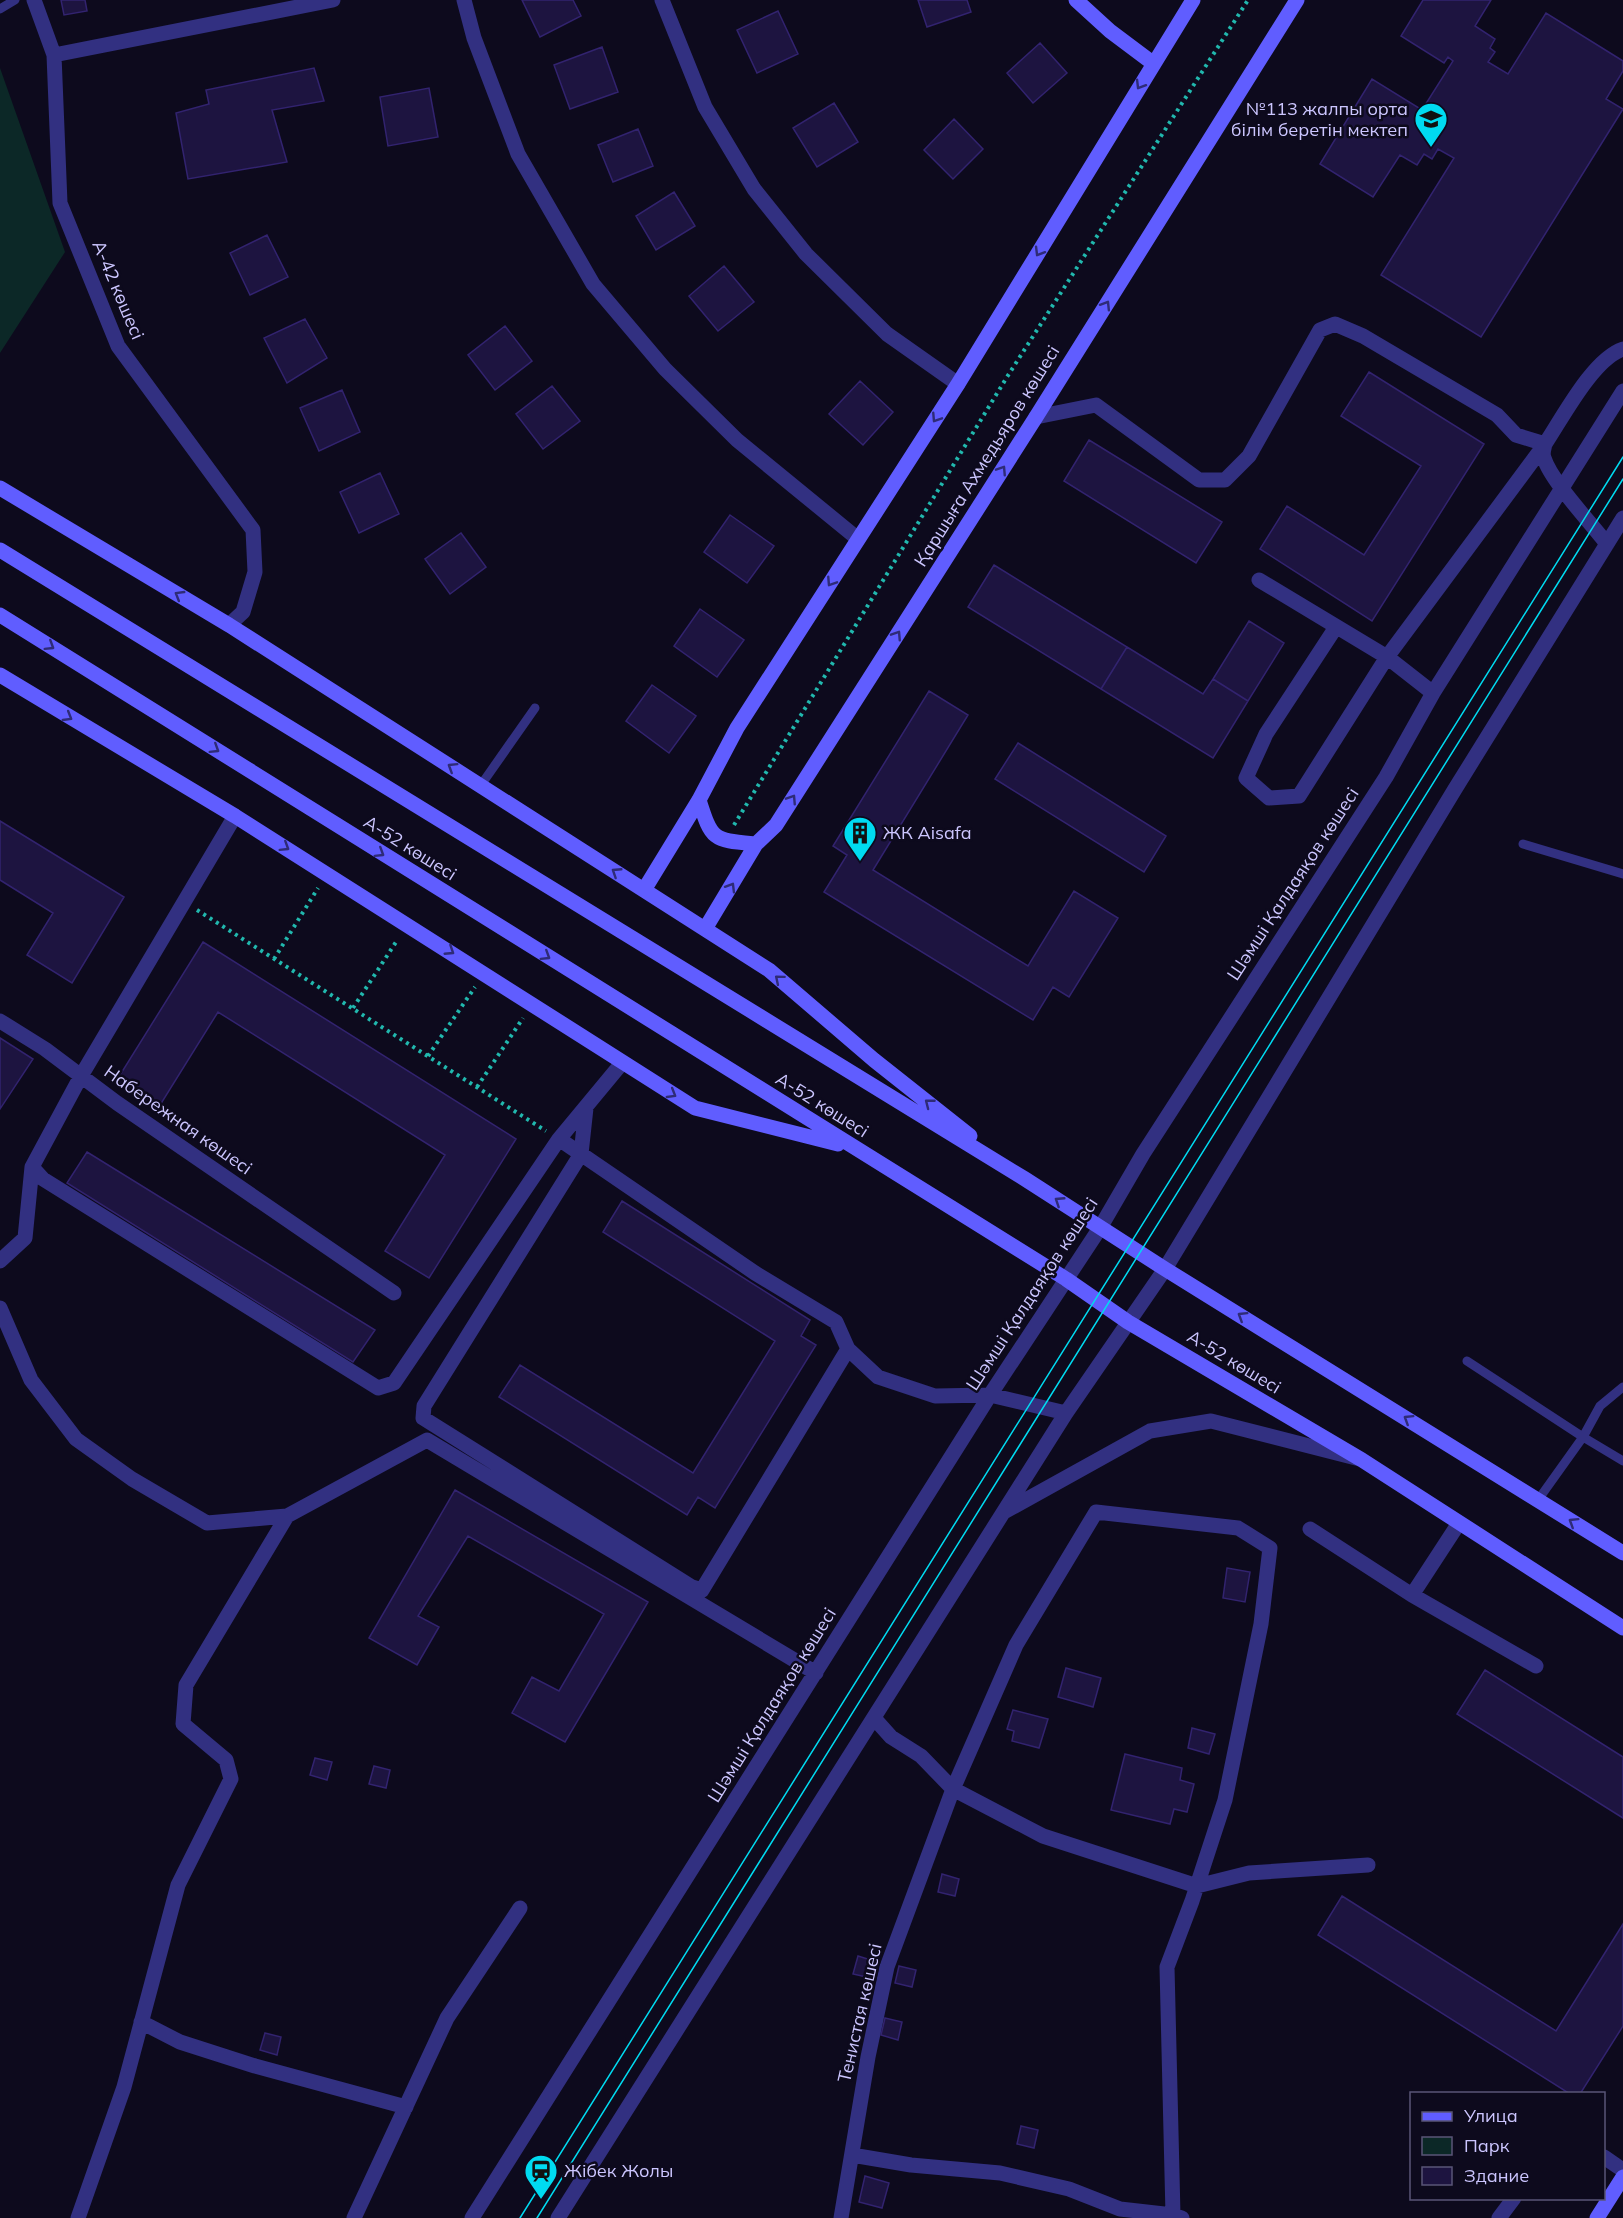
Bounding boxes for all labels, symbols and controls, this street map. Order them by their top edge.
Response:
one-way arrow [1136,79,1148,89]
place label: №113 жалпы орта білім беретін мектеп [1231,97,1408,141]
school or university icon: №113 жалпы орта білім беретін мектеп [1413,101,1449,148]
street label: А-42 көшесі [87,237,150,343]
one-way arrow [1034,246,1046,256]
one-way arrow [1099,301,1110,312]
street label: Қаршыға Ахмедьяров көшесі [909,341,1064,571]
one-way arrow [932,412,944,422]
one-way arrow [995,466,1006,477]
one-way arrow [826,576,838,586]
one-way arrow [175,590,185,602]
one-way arrow [890,630,901,641]
one-way arrow [44,639,54,651]
one-way arrow [62,709,72,721]
one-way arrow [209,742,219,754]
one-way arrow [448,763,458,775]
street label: Шәмші Қалдаяқов көшесі [1222,783,1364,984]
one-way arrow [785,795,797,805]
street label: А-52 көшесі [360,810,461,885]
building icon: ЖК Aisafa [842,815,878,862]
place label: ЖК Aisafa [883,821,972,844]
one-way arrow [278,840,289,851]
one-way arrow [374,845,385,856]
one-way arrow [612,868,622,880]
one-way arrow [723,883,735,893]
one-way arrow [444,943,454,955]
one-way arrow [539,949,550,960]
one-way arrow [775,975,786,986]
street label: Набережная көшесі [100,1060,257,1179]
street label: А-52 көшесі [772,1067,873,1142]
one-way arrow [666,1086,676,1098]
one-way arrow [925,1100,936,1111]
street label: Шәмші Қалдаяқов көшесі [961,1193,1103,1394]
one-way arrow [1055,1197,1066,1208]
one-way arrow [1238,1312,1248,1324]
street label: А-52 көшесі [1183,1325,1285,1399]
one-way arrow [1404,1414,1414,1426]
one-way arrow [1569,1518,1580,1529]
street label: Шәмші Қалдаяқов көшесі [702,1603,841,1806]
street label: Тенистая көшесі [832,1941,887,2085]
legend [1410,2092,1605,2200]
text: Улица [1463,2104,1518,2127]
text: Парк [1464,2134,1510,2157]
station icon: Жібек Жолы [523,2153,559,2200]
place label: Жібек Жолы [564,2159,673,2182]
text: Здание [1464,2164,1529,2187]

